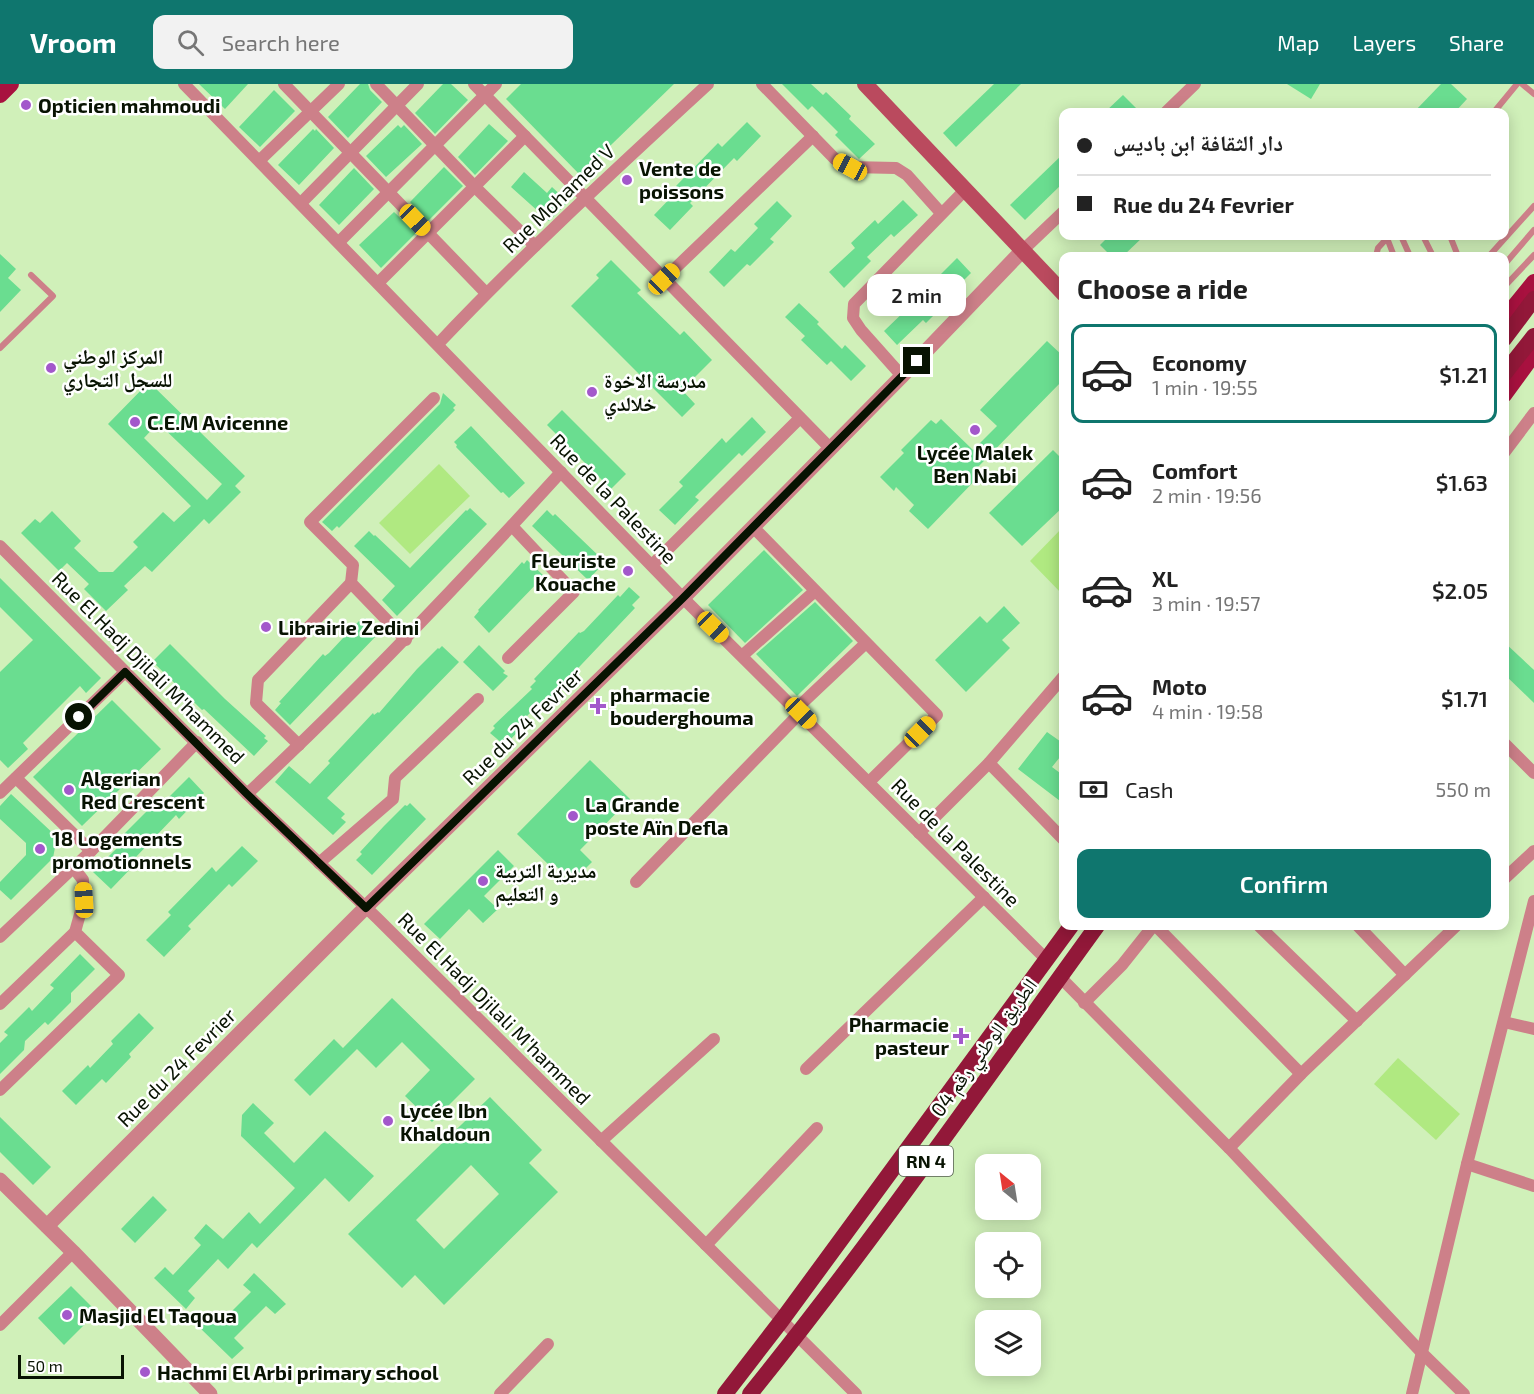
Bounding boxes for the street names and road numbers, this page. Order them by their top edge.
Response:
street label: Rue Mohamed V [497,139,619,257]
street label: Rue de la Palestine [546,428,682,568]
street label: Rue El Hadj Djilali M'hammed [48,566,250,768]
street label: Rue du 24 Fevrier [457,663,587,789]
street label: Rue de la Palestine [887,773,1025,911]
street label: Rue El Hadj Djilali M'hammed [394,907,596,1109]
street label: الطريق الوطني رقم 04 [925,973,1045,1124]
street label: Rue du 24 Fevrier [112,1003,240,1131]
road number: RN 4 [899,1146,953,1176]

